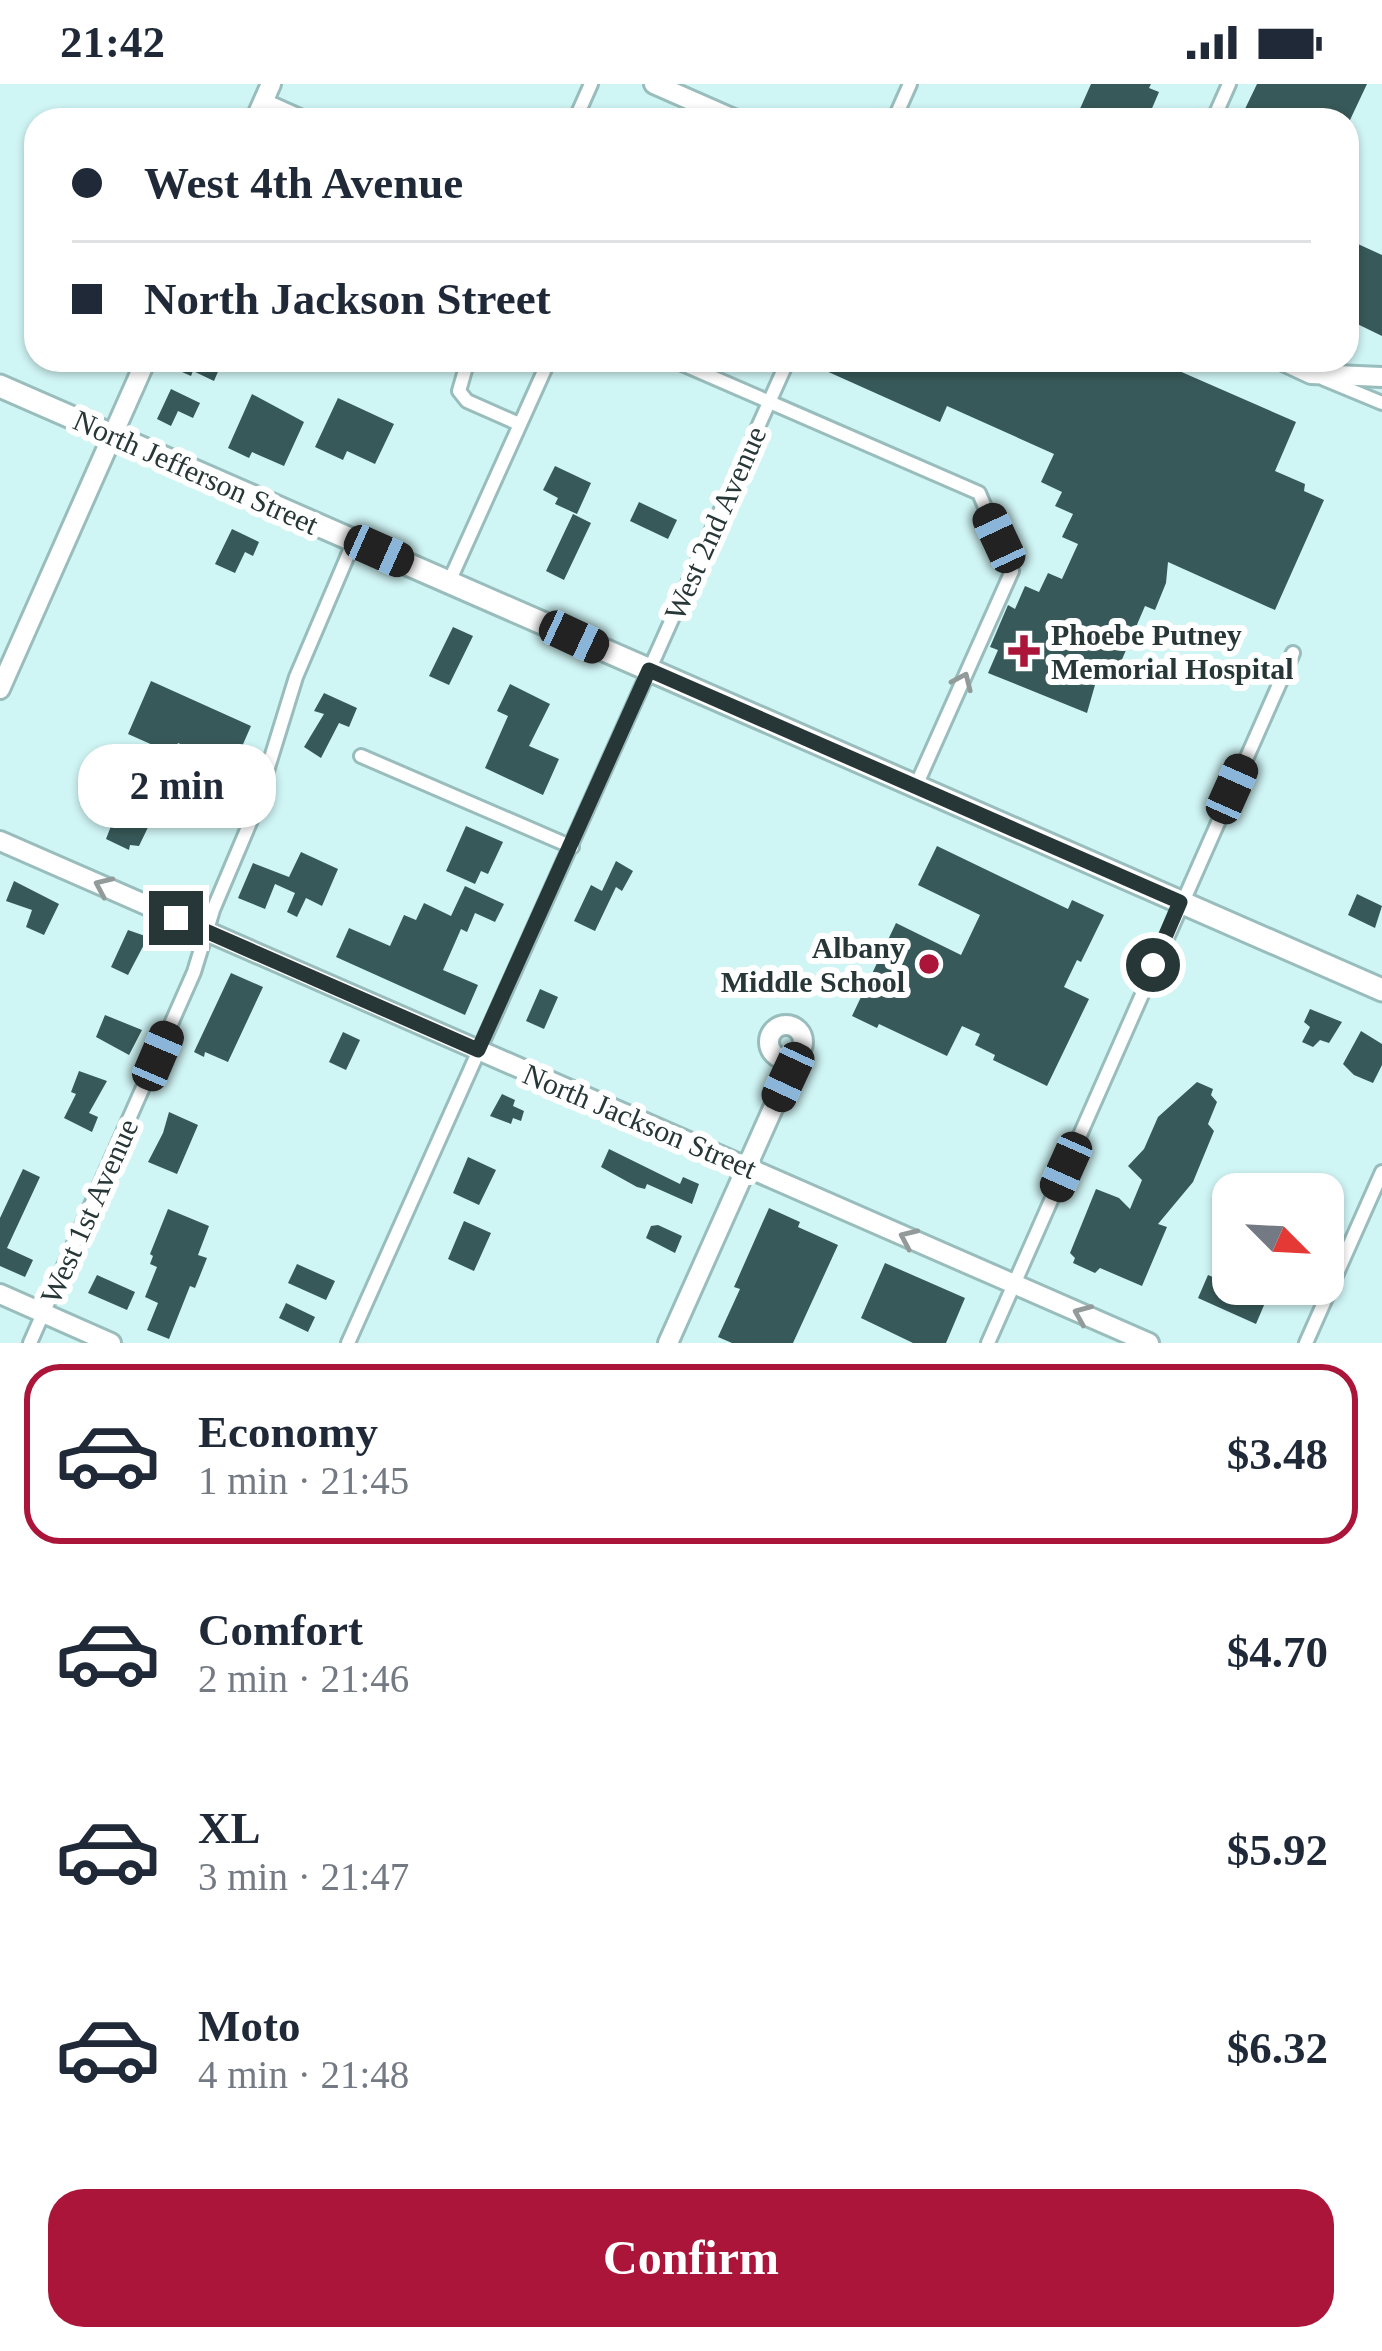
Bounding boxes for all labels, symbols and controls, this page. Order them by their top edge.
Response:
text: 21:42 [60,17,165,67]
text: West 4th Avenue [144,158,463,208]
text: North Jackson Street [144,274,551,324]
street label: North Jefferson Street [69,403,324,541]
street label: West 2nd Avenue [657,421,773,625]
car [967,498,1031,578]
car [339,520,419,582]
car [534,605,614,669]
place label: Phoebe Putney Memorial Hospital [1051,618,1293,685]
marker: Phoebe Putney Memorial Hospital [1008,635,1040,667]
one-way arrow [949,672,972,693]
callout: 2 min [77,744,275,828]
car [1201,749,1263,829]
text: 2 min [130,764,224,807]
one-way arrow [93,877,115,901]
route end [149,891,203,945]
place label: Albany Middle School [721,931,905,998]
route start [1126,938,1180,992]
marker: Albany Middle School [916,951,942,977]
car [127,1016,189,1096]
car [756,1037,820,1117]
street label: North Jackson Street [519,1057,762,1185]
street label: West 1st Avenue [34,1114,144,1308]
car [1035,1127,1097,1207]
north arrow [1212,1173,1344,1305]
map controls [1212,1173,1344,1305]
one-way arrow [898,1228,920,1252]
one-way arrow [1072,1304,1093,1328]
icon: car [54,1400,162,1508]
text: Economy [198,1407,378,1457]
text: $3.48 [1227,1429,1328,1479]
text: 1 min · 21:45 [198,1459,409,1502]
icon: car [54,1598,162,1706]
text: Comfort [198,1605,363,1655]
text: $4.70 [1227,1627,1328,1677]
text: 2 min · 21:46 [198,1657,409,1700]
icon: car [54,1796,162,1904]
text: XL [198,1803,261,1853]
text: $5.92 [1227,1825,1328,1875]
text: 3 min · 21:47 [198,1855,409,1898]
icon: car [54,1994,162,2102]
text: Moto [198,2001,300,2051]
text: $6.32 [1227,2023,1328,2073]
text: 4 min · 21:48 [198,2053,409,2096]
button: Confirm [48,2189,1334,2327]

